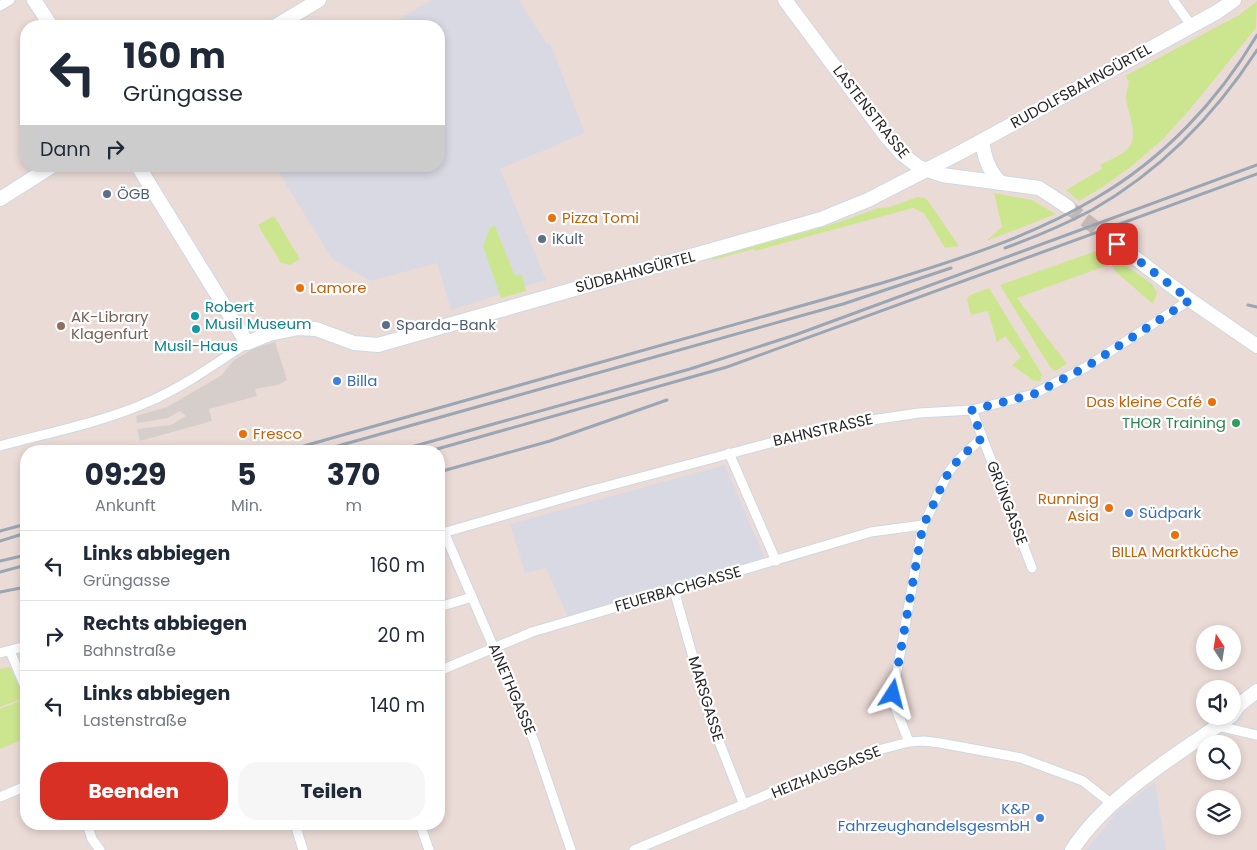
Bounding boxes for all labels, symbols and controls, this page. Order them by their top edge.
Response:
text: 160 m [123,31,226,80]
street label: RUDOLFSBAHNGÜRTEL [1007,38,1155,133]
icon: left [40,40,105,105]
street label: LASTENSTRASSE [828,61,915,163]
text: Grüngasse [123,78,243,109]
icon: right [101,135,129,163]
text: Dann [40,136,91,163]
place label: ÖGB [117,183,150,204]
marker: ÖGB [101,188,113,200]
place label: Pizza Tomi [562,207,639,228]
marker: Pizza Tomi [546,212,558,224]
pin [1096,223,1138,265]
place label: iKult [552,228,583,249]
icon: arrive [1103,230,1131,258]
marker: iKult [536,233,548,245]
street label: SÜDBAHNGÜRTEL [573,245,697,298]
place label: Lamore [310,277,367,298]
marker: Lamore [294,282,306,294]
place label: Robert Musil Museum [205,296,311,334]
place label: AK-Library Klagenfurt [71,306,149,344]
marker: Robert Musil Museum [189,310,201,322]
place label: Sparda-Bank [396,314,496,335]
marker: Sparda-Bank [380,319,392,331]
marker: AK-Library Klagenfurt [55,320,67,332]
marker: Musil-Haus [190,323,202,335]
place label: Musil-Haus [154,335,238,356]
place label: Billa [347,370,377,391]
marker: Billa [331,375,343,387]
place label: Das kleine Café [1086,391,1202,412]
marker: Das kleine Café [1206,396,1218,408]
street label: BAHNSTRASSE [771,408,875,451]
place label: THOR Training [1122,412,1226,433]
marker: THOR Training [1230,417,1242,429]
place label: Fresco [253,423,302,444]
marker: Fresco [237,428,249,440]
text: 09:29 [84,453,167,496]
text: 5 [237,453,256,496]
text: 370 [327,453,381,496]
street label: GRÜNGASSE [982,458,1033,548]
place label: Running Asia [1038,488,1099,526]
text: Ankunft [95,494,156,517]
text: Min. [231,494,262,517]
text: m [345,494,362,517]
marker: Running Asia [1103,502,1115,514]
place label: Südpark [1139,502,1201,523]
marker: Südpark [1123,507,1135,519]
marker: BILLA Marktküche [1169,529,1181,541]
text: Links abbiegen [83,540,230,567]
place label: BILLA Marktküche [1111,541,1239,562]
icon: left [40,552,68,580]
text: 160 m [370,552,425,579]
street label: FEUERBACHGASSE [612,560,744,617]
text: Grüngasse [83,569,170,592]
text: Rechts abbiegen [83,610,247,637]
icon: right [40,622,68,650]
text: 20 m [377,622,425,649]
north arrow [1196,625,1241,670]
map controls [1196,625,1241,835]
text: Bahnstraße [83,639,176,662]
street label: AINETHGASSE [484,640,541,738]
street label: MARSGASSE [684,654,729,744]
position arrow [866,667,918,719]
text: Links abbiegen [83,680,230,707]
button: sound [1196,680,1241,725]
icon: left [40,692,68,720]
text: 140 m [370,692,425,719]
text: Lastenstraße [83,709,187,732]
button: search [1196,735,1241,780]
street label: HEIZHAUSGASSE [768,740,884,803]
button: Beenden [40,762,228,820]
button: Teilen [238,762,425,820]
button: layers [1196,790,1241,835]
place label: K&P FahrzeughandelsgesmbH [838,798,1030,836]
marker: K&P FahrzeughandelsgesmbH [1034,812,1046,824]

